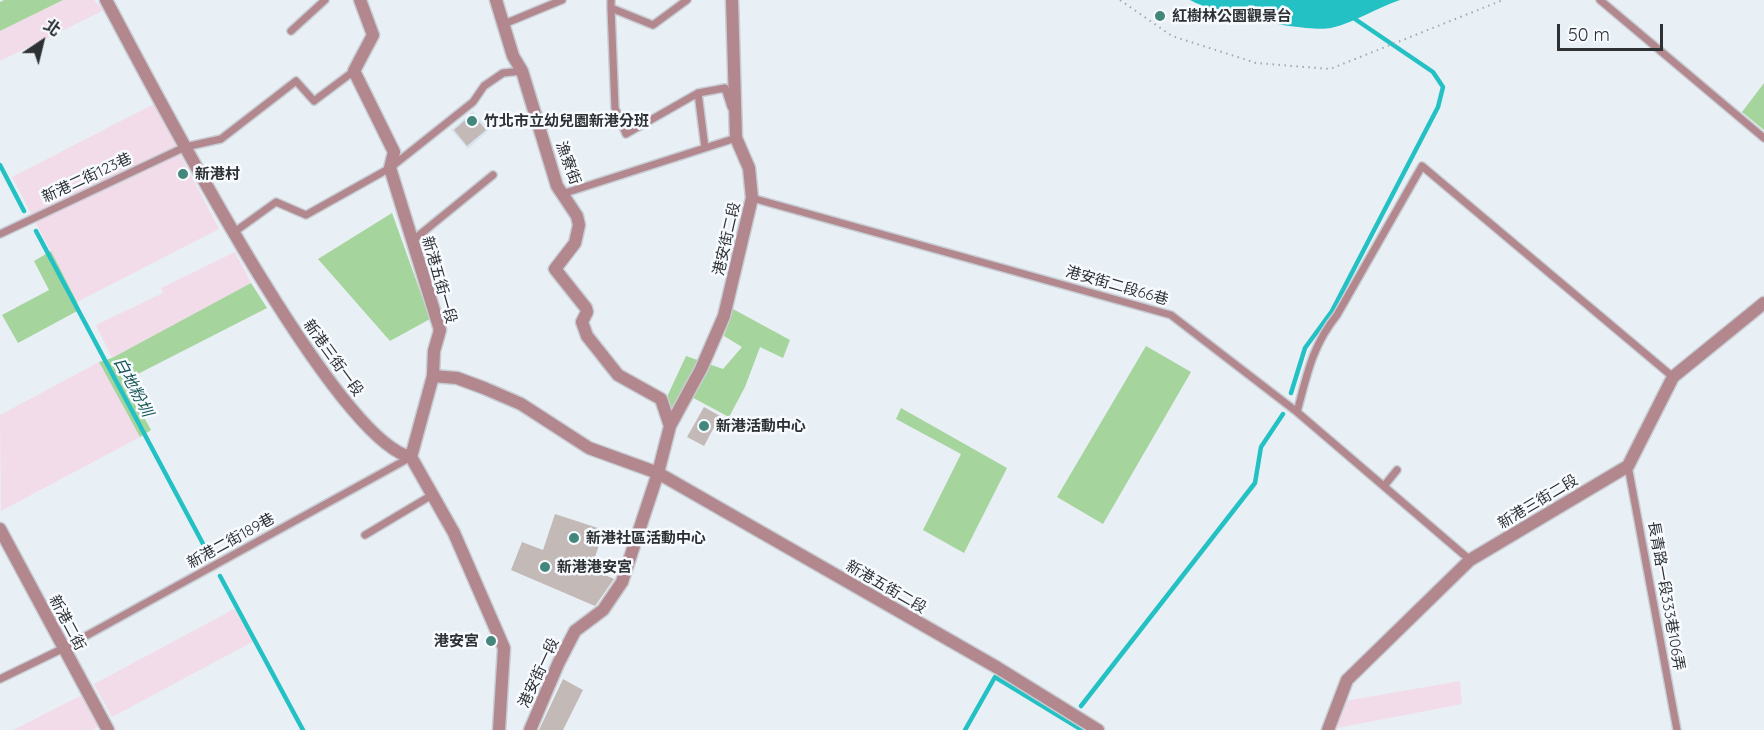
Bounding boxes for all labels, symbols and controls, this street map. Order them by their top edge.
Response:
place label: 紅樹林公園觀景台 [1172,7,1292,25]
marker: 紅樹林公園觀景台 [1153,9,1167,23]
north arrow [12,12,72,72]
scale bar [1560,12,1666,50]
text: 北 [40,14,65,40]
text: 50 m [1568,23,1610,46]
place label: 竹北市立幼兒園新港分班 [484,112,649,130]
marker: 竹北市立幼兒園新港分班 [465,114,479,128]
street label: 漁寮街 [552,139,584,187]
street label: 新港二街123巷 [39,149,135,207]
place label: 新港村 [195,165,240,183]
marker: 新港村 [176,167,190,181]
street label: 港安街二段 [710,200,744,278]
street label: 新港五街一段 [418,234,460,326]
street label: 港安街二段66巷 [1064,263,1170,309]
street label: 新港三街一段 [299,316,367,400]
water label: 白地粉圳 [110,354,156,420]
place label: 新港活動中心 [716,417,806,435]
marker: 新港活動中心 [697,419,711,433]
street label: 新港三街二段 [1495,471,1581,533]
street label: 新港二街189巷 [184,510,278,572]
street label: 長青路一段333巷106弄 [1644,520,1688,672]
place label: 新港社區活動中心 [586,529,706,547]
marker: 新港社區活動中心 [567,531,581,545]
street label: 新港五街二段 [843,557,929,617]
place label: 新港港安宮 [557,558,632,576]
marker: 新港港安宮 [538,560,552,574]
street label: 新港二街 [45,592,89,654]
place label: 港安宮 [434,632,479,650]
marker: 港安宮 [484,634,498,648]
street label: 港安街一段 [515,635,563,711]

